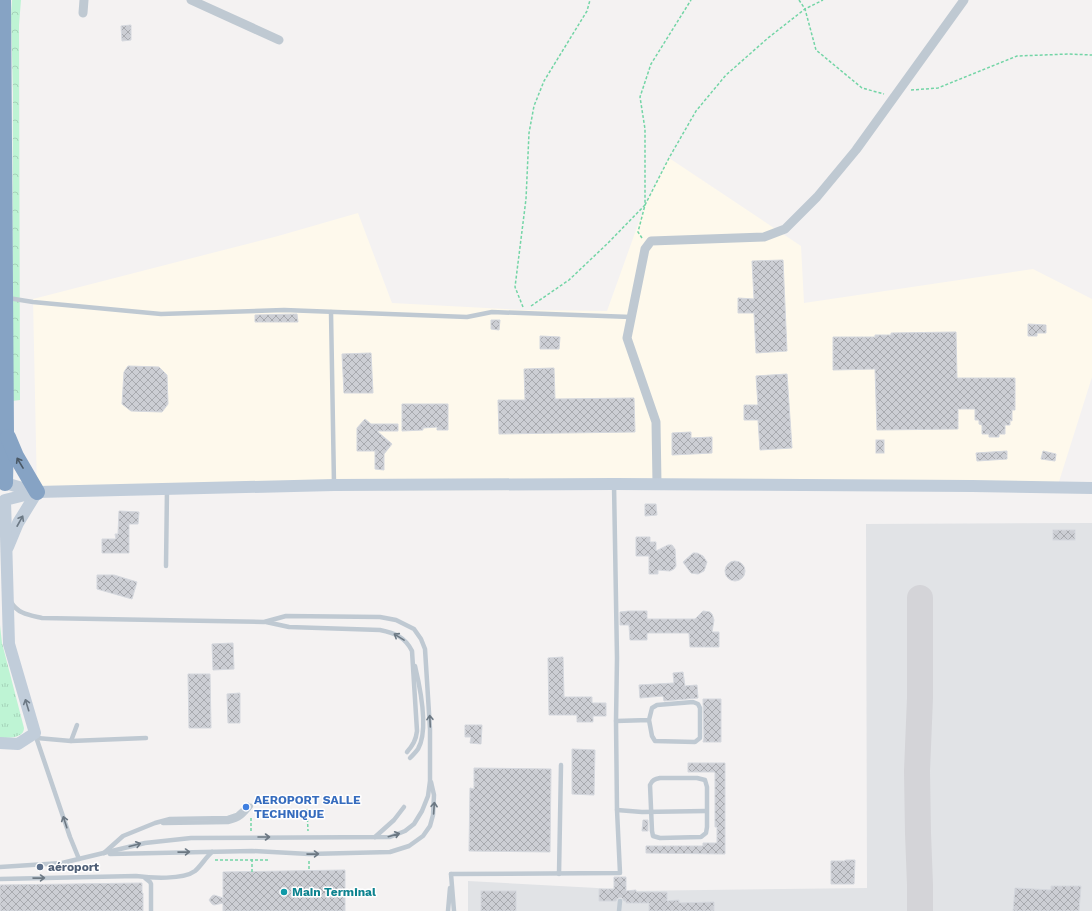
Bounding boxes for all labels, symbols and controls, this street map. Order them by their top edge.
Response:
one-way arrow [16,457,24,469]
one-way arrow [17,515,24,527]
one-way arrow [394,633,405,641]
one-way arrow [23,699,30,712]
one-way arrow [426,715,433,728]
place label: AEROPORT SALLE TECHNIQUE [254,793,361,821]
marker: AEROPORT SALLE TECHNIQUE [241,802,251,812]
one-way arrow [430,802,437,815]
one-way arrow [61,816,68,829]
one-way arrow [387,831,400,838]
one-way arrow [257,833,270,841]
one-way arrow [128,841,141,848]
one-way arrow [177,848,190,856]
one-way arrow [306,850,319,858]
place label: aéroport [48,860,100,874]
marker: aéroport [35,862,45,872]
one-way arrow [32,875,45,882]
place label: Main Terminal [292,885,376,899]
marker: Main Terminal [279,887,289,897]

